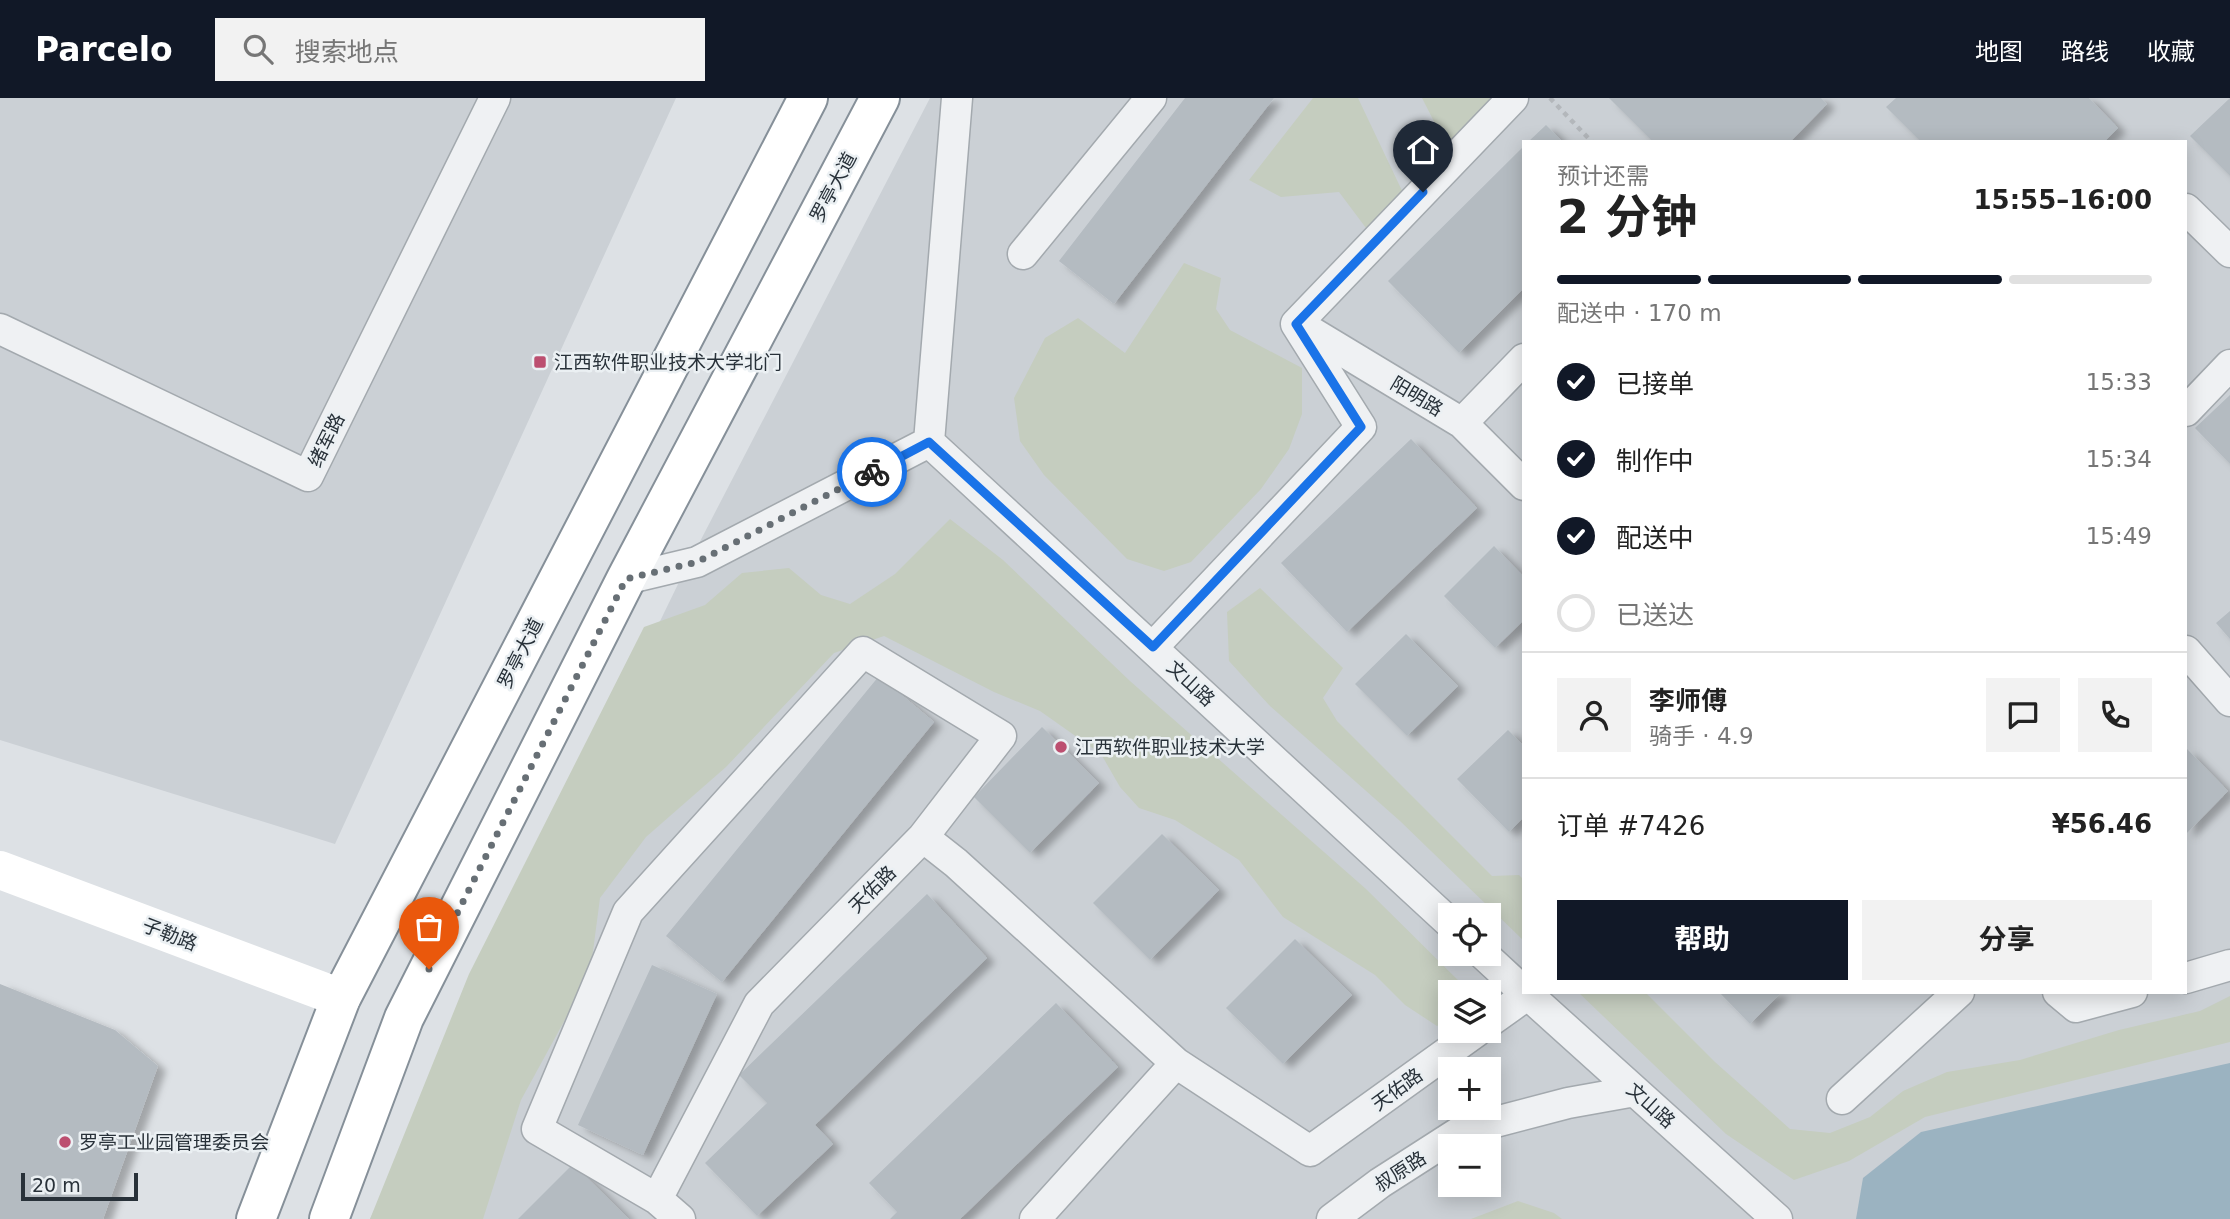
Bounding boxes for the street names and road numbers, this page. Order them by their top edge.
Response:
street label: 罗亭大道 [805,148,861,226]
street label: 阳明路 [1387,372,1447,420]
street label: 绪军路 [304,410,348,470]
street label: 罗亭大道 [493,614,547,692]
street label: 文山路 [1163,656,1219,710]
street label: 天佑路 [844,861,900,917]
street label: 子勒路 [139,914,201,954]
street label: 天佑路 [1367,1063,1427,1115]
street label: 文山路 [1622,1078,1680,1132]
street label: 叔原路 [1370,1146,1430,1196]

